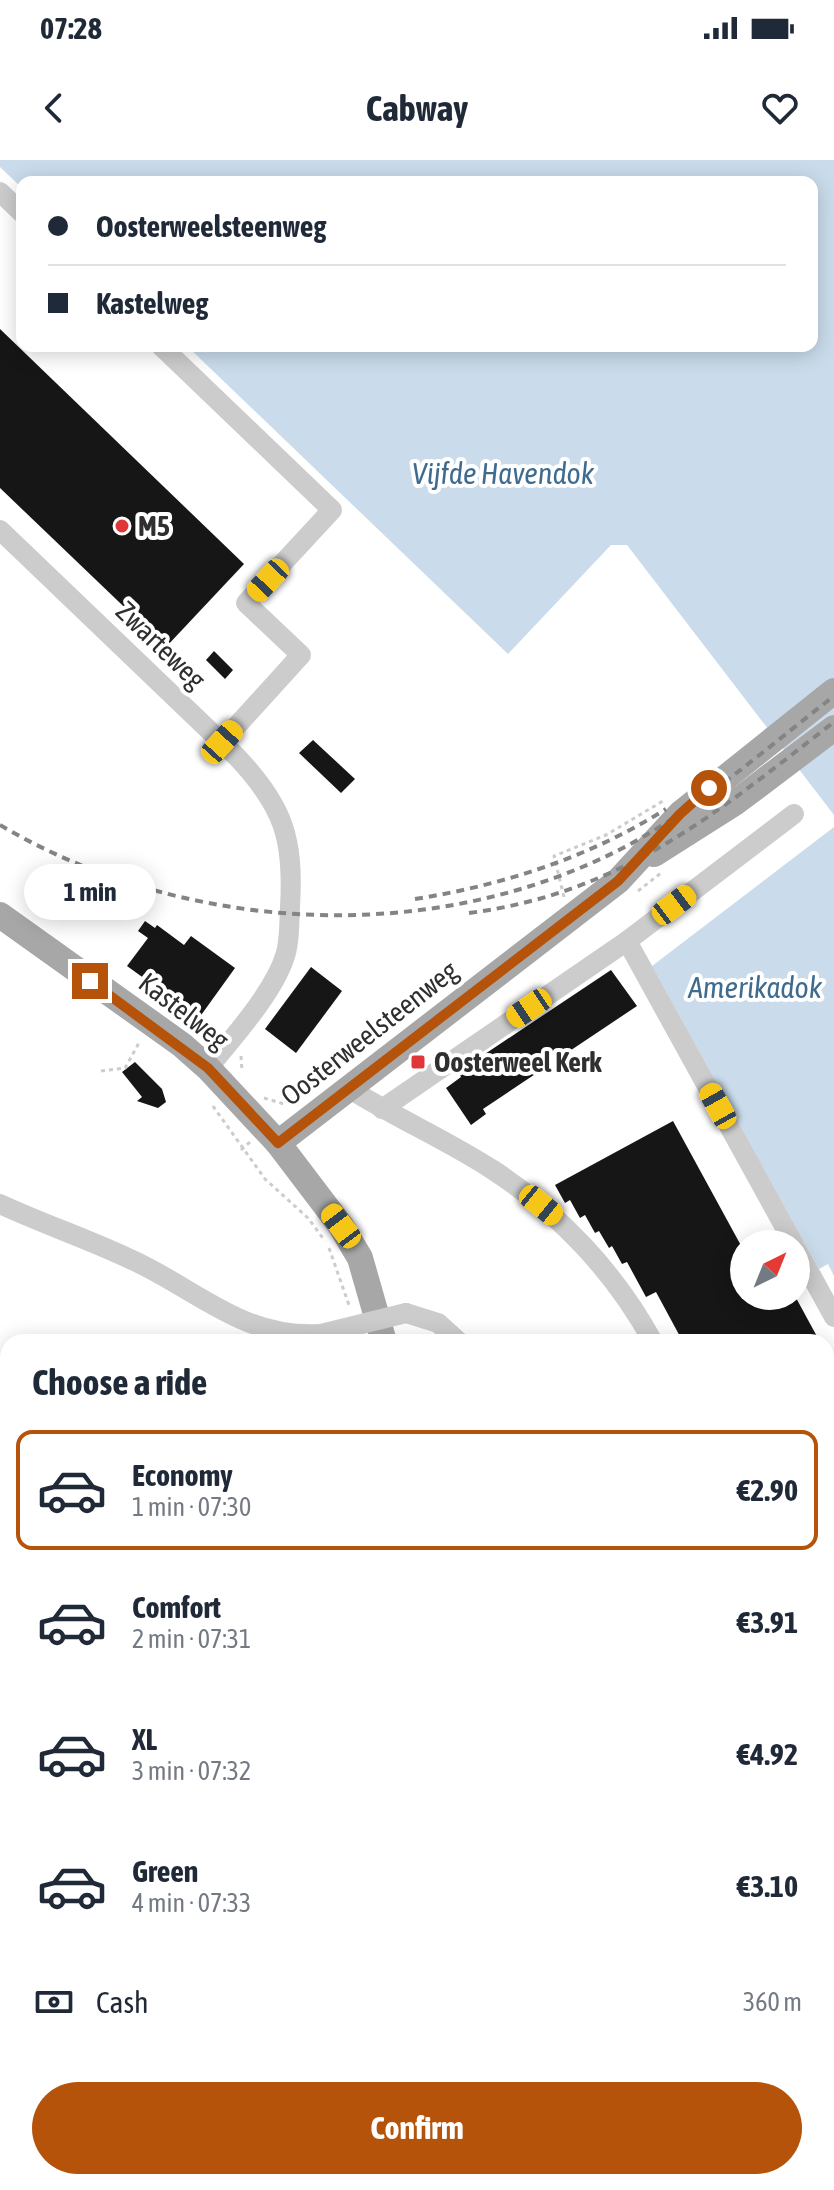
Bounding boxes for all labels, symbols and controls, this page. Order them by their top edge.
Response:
text: 07:28 [40,11,102,45]
icon: back [32,86,76,130]
icon: heart [758,86,802,130]
text: Cabway [366,87,468,129]
text: Oosterweelsteenweg [96,209,326,243]
text: Kastelweg [96,286,208,320]
water label: Vijfde Havendok [412,456,595,490]
place label: M5 [138,510,170,542]
marker: M5 [113,517,131,535]
car [243,554,293,606]
street label: Zwarteweg [110,595,212,695]
car [197,716,247,768]
route start [691,770,727,806]
callout: 1 min [24,865,156,921]
text: 1 min [63,877,117,907]
car [648,881,700,929]
street label: Oosterweelsteenweg [274,954,464,1112]
route end [72,963,108,999]
street label: Kastelweg [133,966,235,1056]
water label: Amerikadok [687,970,823,1004]
car [502,985,556,1031]
place label: Oosterweel Kerk [434,1046,602,1078]
marker: Oosterweel Kerk [409,1053,427,1071]
car [696,1079,740,1133]
car [515,1181,567,1229]
car [317,1200,365,1252]
north arrow [730,1230,810,1310]
map controls [730,1230,810,1310]
text: Choose a ride [32,1361,207,1403]
icon: car [36,1454,108,1526]
text: Economy [132,1458,233,1492]
text: €2.90 [737,1473,798,1507]
text: 1 min · 07:30 [132,1492,251,1522]
icon: car [36,1586,108,1658]
text: Comfort [132,1590,221,1624]
text: €3.91 [737,1605,798,1639]
text: 2 min · 07:31 [132,1624,251,1654]
icon: car [36,1718,108,1790]
text: XL [132,1722,157,1756]
text: €4.92 [737,1737,798,1771]
text: 3 min · 07:32 [132,1756,251,1786]
icon: car [36,1850,108,1922]
text: Green [132,1854,198,1888]
text: €3.10 [737,1869,798,1903]
text: 4 min · 07:33 [132,1888,251,1918]
icon: cash [32,1980,76,2024]
text: Cash [96,1985,149,2019]
text: 360 m [743,1987,802,2017]
button: Confirm [32,2082,802,2174]

